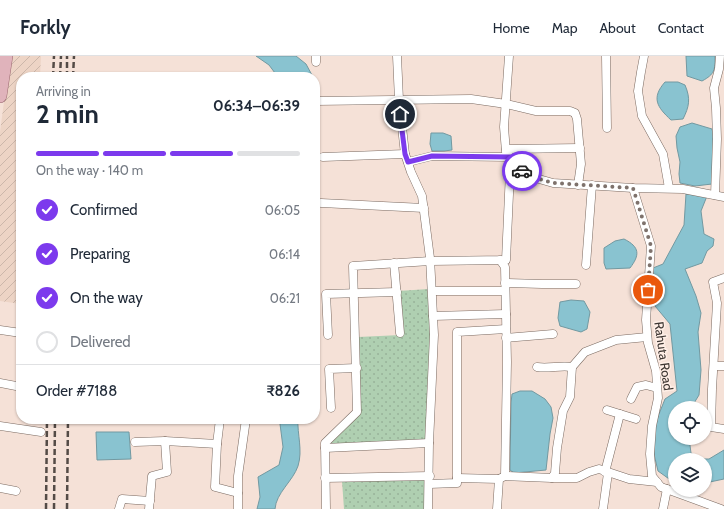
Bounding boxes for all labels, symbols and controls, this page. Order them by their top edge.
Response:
text: Forkly [20,16,71,39]
text: Home [493,19,530,37]
text: Map [552,19,577,37]
text: About [599,19,636,37]
text: Contact [658,19,704,37]
text: Arriving in [36,83,91,99]
text: 06:34–06:39 [213,97,300,115]
pin [383,97,417,131]
text: 2 min [36,98,99,130]
icon: home [389,103,411,125]
courier [502,151,542,191]
icon: car [511,160,533,182]
text: On the way · 140 m [36,162,143,178]
icon: check [36,199,58,221]
text: Confirmed [70,201,138,219]
text: 06:05 [265,202,300,218]
icon: check [36,243,58,265]
text: Preparing [70,245,130,263]
text: 06:14 [269,246,300,262]
pin [631,273,665,307]
icon: bag [637,279,659,301]
icon: check [36,287,58,309]
text: On the way [70,289,143,307]
text: 06:21 [270,290,300,306]
street label: Rahuta Road [651,320,677,392]
text: Delivered [70,333,131,351]
text: Order #7188 [36,382,117,400]
text: ₹826 [266,382,300,400]
map controls [668,401,712,497]
button: locate [668,401,712,445]
button: layers [668,453,712,497]

